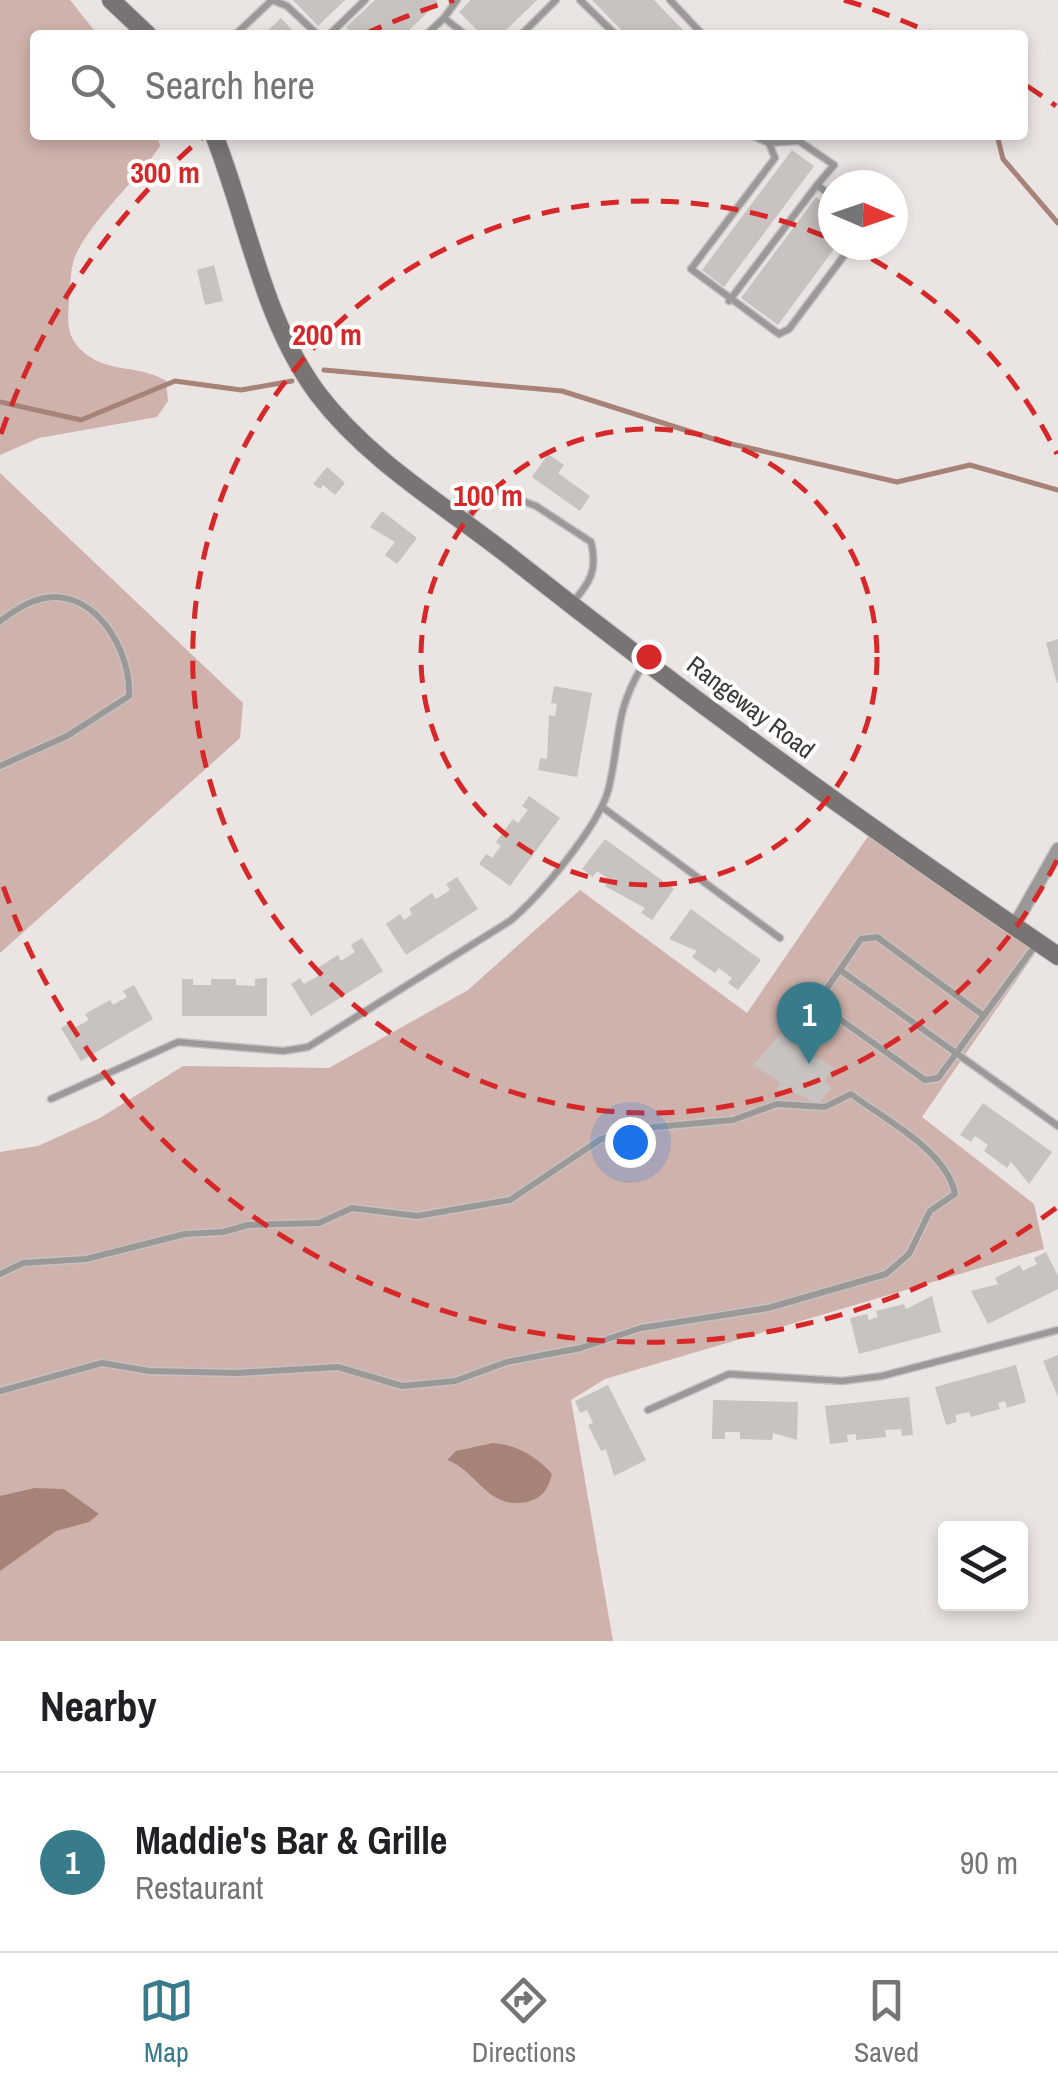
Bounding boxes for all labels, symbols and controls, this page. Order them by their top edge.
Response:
search box [30,30,1028,140]
icon: search [65,58,120,113]
text: Search here [145,60,315,111]
text: 300 m [130,152,200,192]
north arrow [818,170,908,260]
text: 200 m [292,314,362,354]
text: 100 m [453,475,523,515]
centre of rings [631,639,667,675]
street label: Rangeway Road [680,648,822,766]
pin: 1 [776,982,842,1064]
your location [605,1117,656,1168]
map controls [938,1521,1028,1611]
button: layers [938,1521,1028,1611]
text: Nearby [40,1678,157,1734]
text: Maddie's Bar & Grille [135,1815,447,1866]
text: 1 [65,1841,80,1884]
text: 90 m [960,1841,1018,1884]
text: Restaurant [135,1866,263,1909]
tab: Map [139,1973,194,2071]
tab: Directions [472,1973,576,2071]
tab: Saved [854,1973,919,2071]

